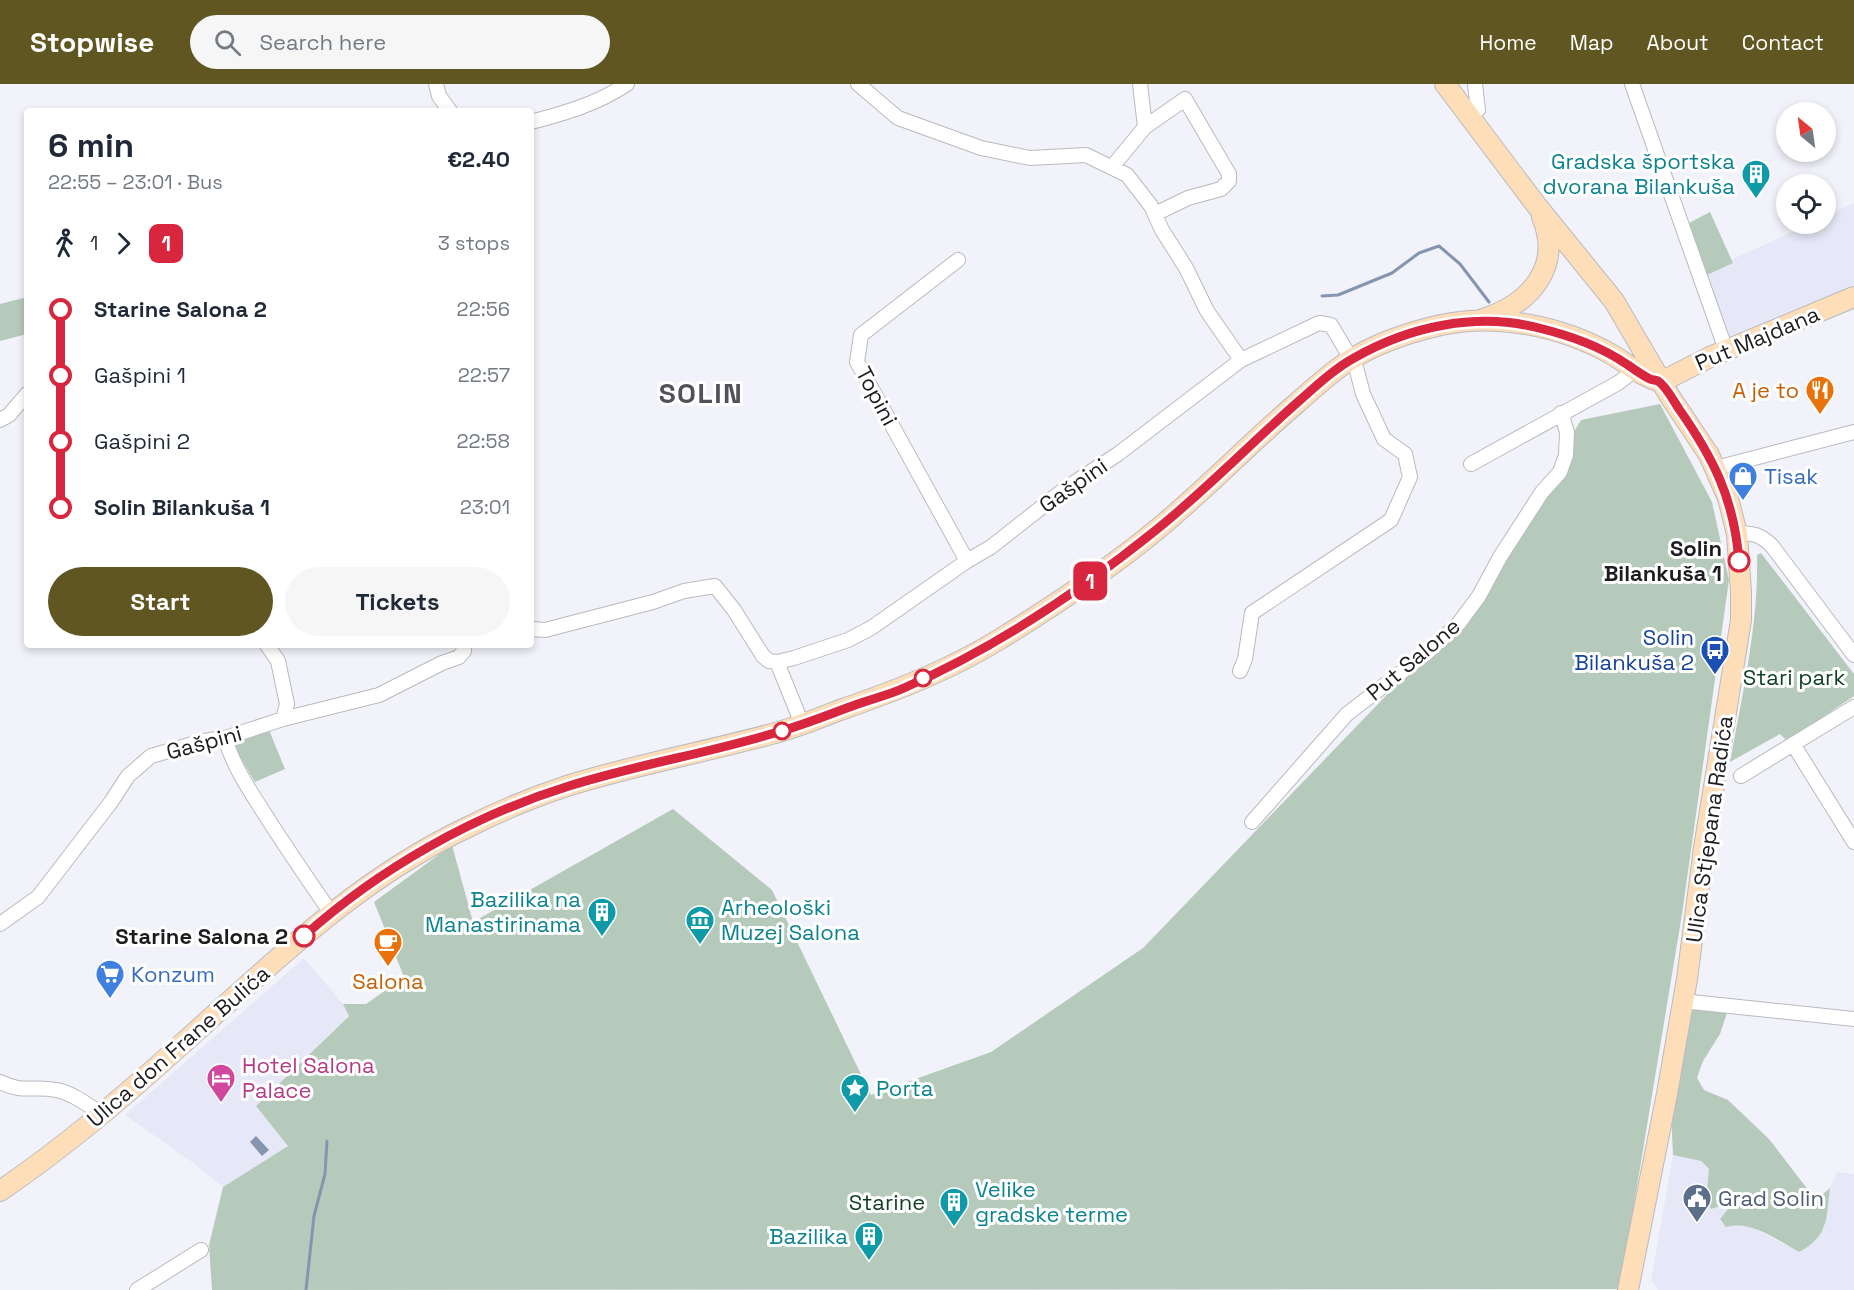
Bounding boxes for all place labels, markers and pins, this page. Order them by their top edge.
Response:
place label: Gradska športska dvorana Bilankuša [1543,147,1735,200]
building icon: Gradska športska dvorana Bilankuša [1740,158,1772,200]
restaurant icon: A je to [1804,374,1836,416]
place label: A je to [1732,376,1799,404]
shop icon: Tisak [1727,460,1759,502]
place label: Tisak [1764,462,1818,490]
place label: Solin Bilankuša 1 [1604,534,1722,587]
marker: Solin Bilankuša 1 [1728,550,1750,572]
place label: Solin Bilankuša 2 [1574,623,1694,676]
bus stop icon: Solin Bilankuša 2 [1699,634,1731,676]
unlabelled marker [914,669,932,687]
unlabelled marker [773,722,791,740]
place label: Bazilika na Manastirinama [425,885,581,938]
place label: Arheološki Muzej Salona [721,893,860,946]
building icon: Bazilika na Manastirinama [586,896,618,938]
museum icon: Arheološki Muzej Salona [684,904,716,946]
place label: Starine Salona 2 [115,922,288,950]
marker: Starine Salona 2 [293,925,315,947]
cafe icon: Salona [372,926,404,968]
supermarket icon: Konzum [94,958,126,1000]
place label: Konzum [131,960,215,988]
place label: Salona [352,967,424,995]
place label: Hotel Salona Palace [242,1051,375,1104]
hotel icon: Hotel Salona Palace [205,1062,237,1104]
place icon: Porta [839,1072,871,1114]
place label: Porta [876,1074,934,1102]
place label: Velike gradske terme [975,1175,1128,1228]
public building icon: Grad Solin [1681,1182,1713,1224]
place label: Grad Solin [1718,1184,1824,1212]
building icon: Velike gradske terme [938,1186,970,1228]
building icon: Bazilika [853,1220,885,1262]
place label: Bazilika [769,1222,848,1250]

